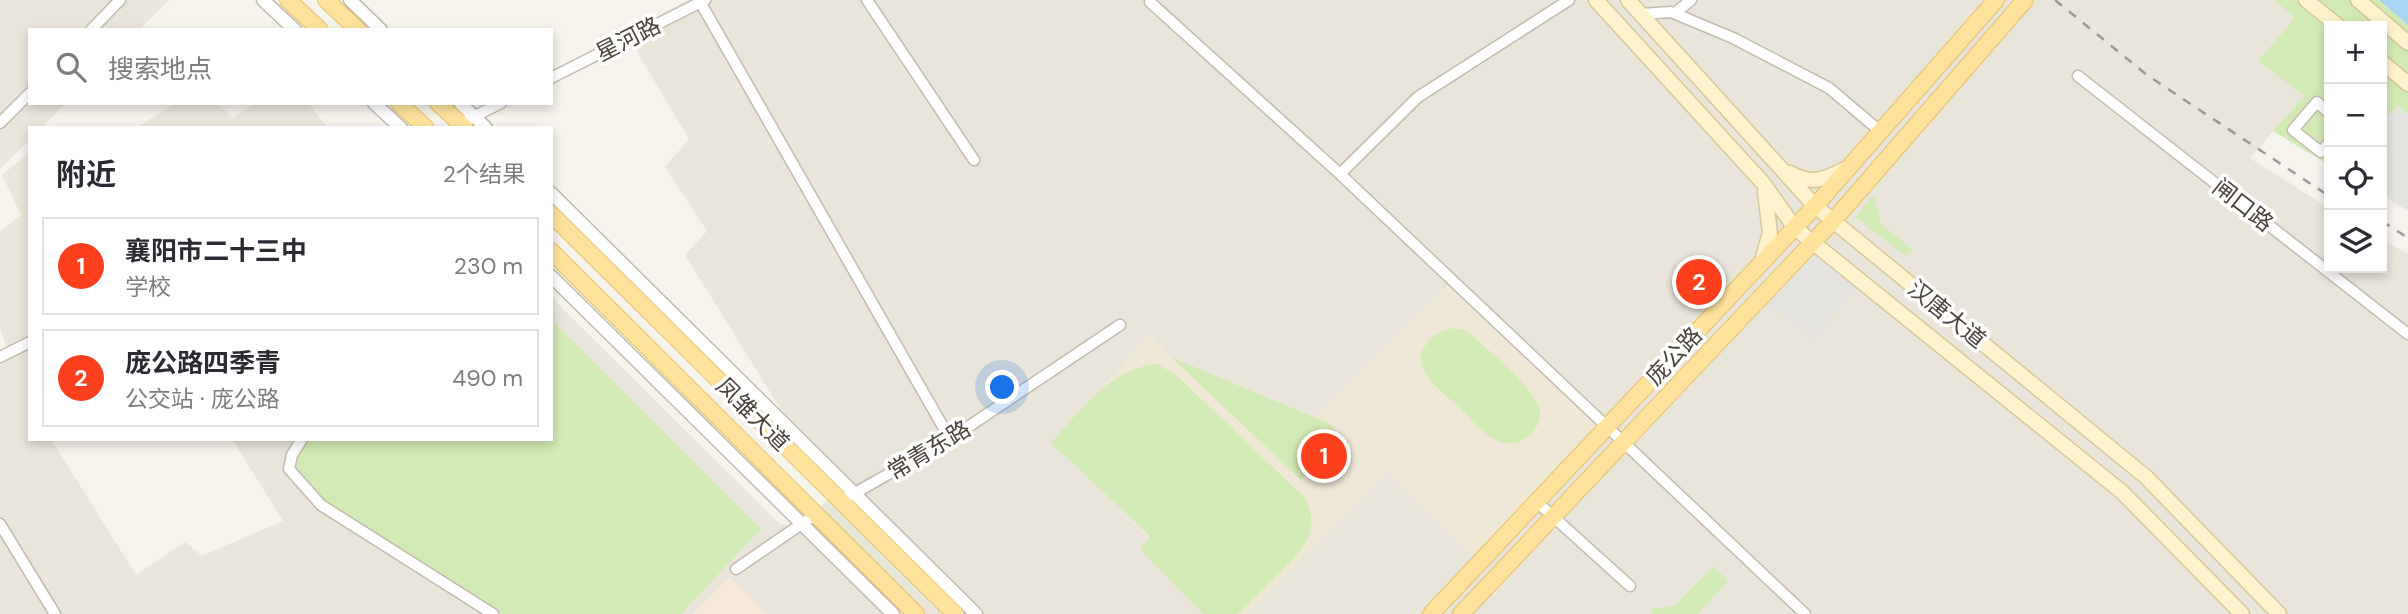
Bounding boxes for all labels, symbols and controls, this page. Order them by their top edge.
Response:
street label: 星河路 [590,10,666,68]
map controls [2324,21,2387,273]
button: + [2324,21,2387,84]
search box [28,28,553,105]
icon: search [52,48,90,86]
text: 搜索地点 [108,52,212,86]
button: − [2324,84,2387,147]
button: locate [2324,147,2387,210]
text: 附近 [56,155,116,194]
text: 2个结果 [443,159,525,189]
street label: 闸口路 [2207,172,2279,238]
button: layers [2324,210,2387,273]
text: 襄阳市二十三中 [125,234,307,268]
text: 1 [77,251,85,281]
text: 230 m [454,251,523,281]
pin: 2 [1676,256,1722,308]
text: 学校 [125,272,171,302]
street label: 汉唐大道 [1902,273,1992,355]
street label: 庞公路 [1640,321,1708,391]
text: 庞公路四季青 [125,346,281,380]
text: 2 [74,363,88,393]
text: 490 m [452,363,523,393]
your location [985,370,1019,404]
street label: 凤雏大道 [710,371,796,457]
text: 公交站 · 庞公路 [125,384,280,414]
street label: 常青东路 [882,413,976,487]
pin: 1 [1301,430,1347,482]

